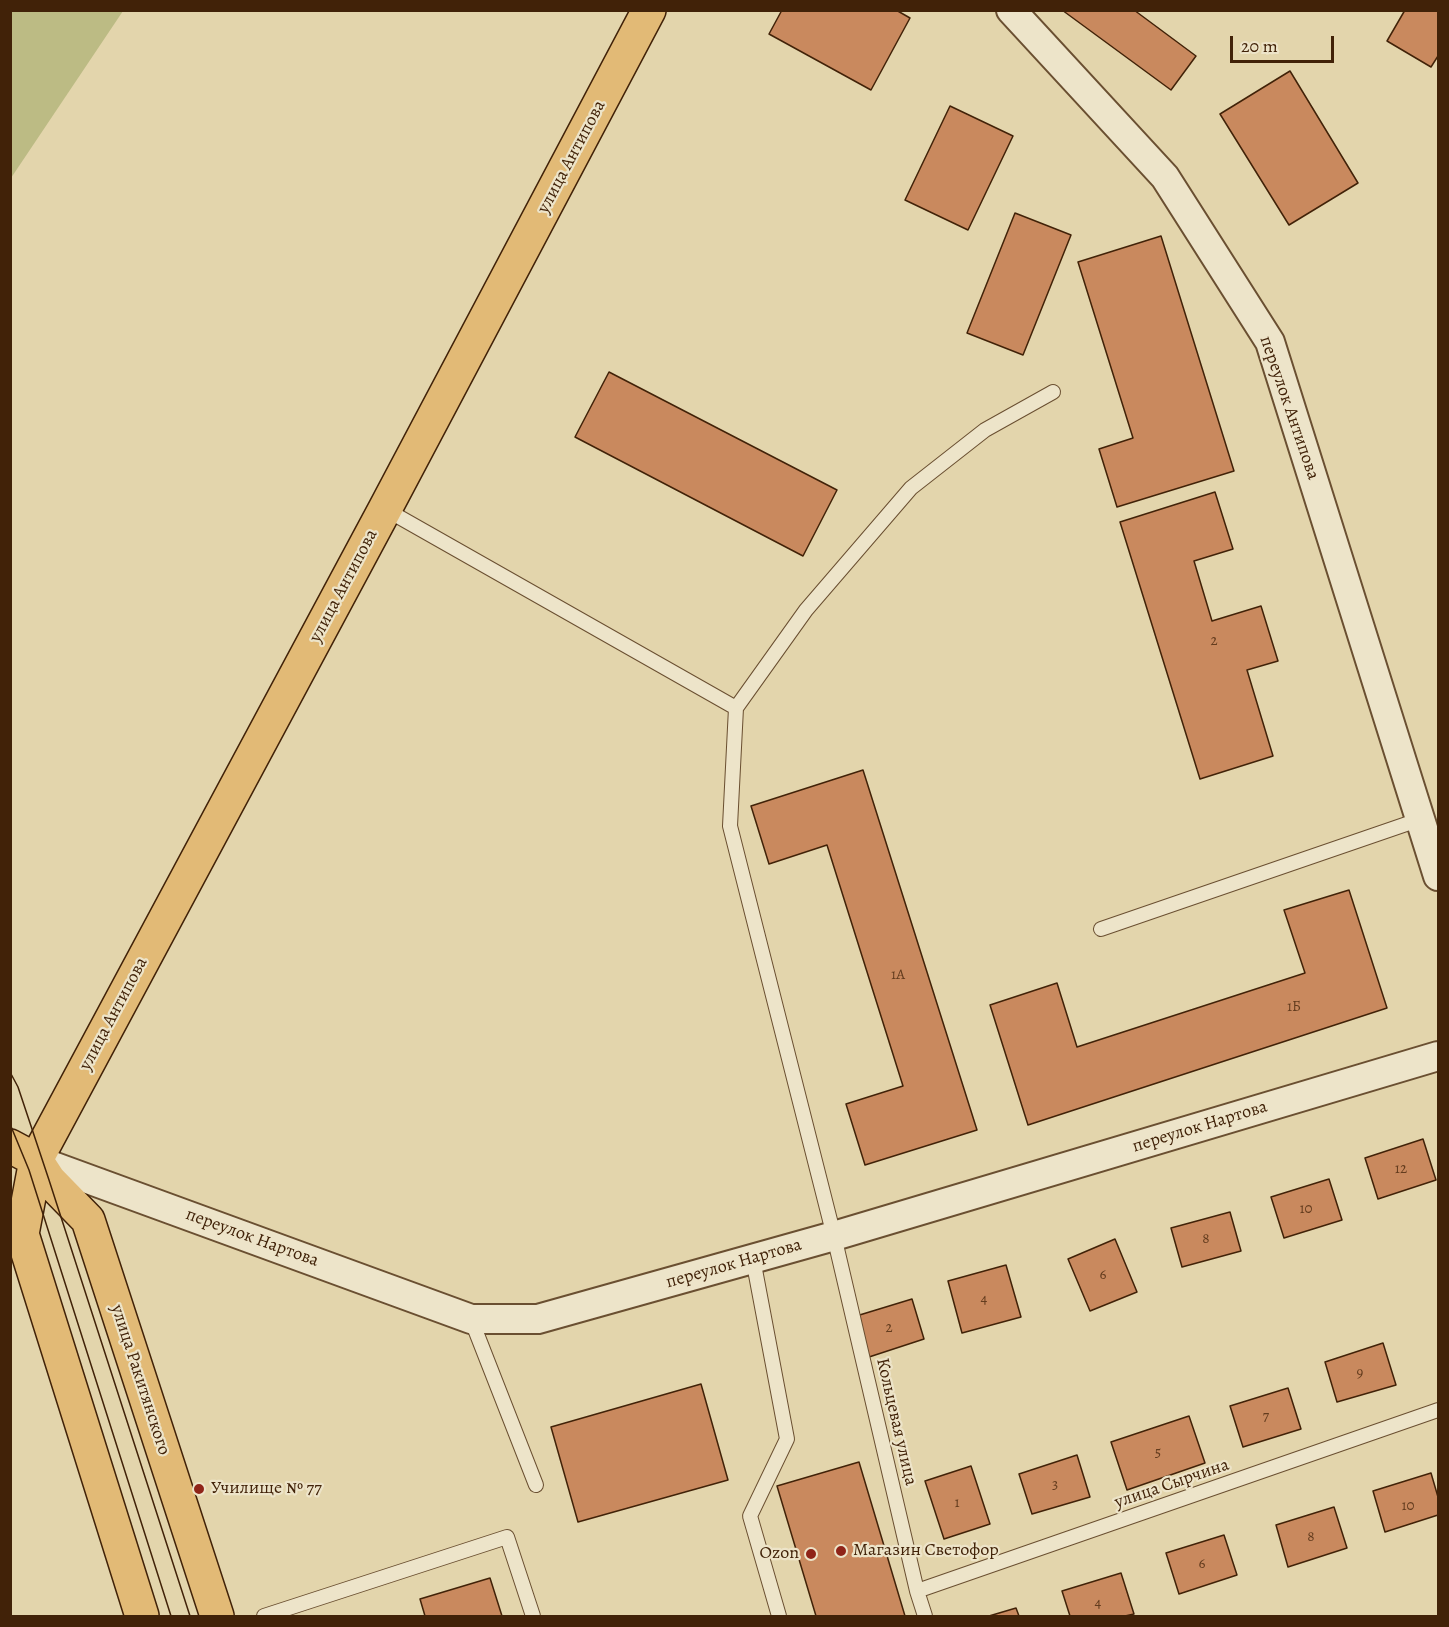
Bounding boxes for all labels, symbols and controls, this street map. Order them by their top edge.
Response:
scale bar [1233,24,1336,62]
text: 20 m [1241,34,1278,58]
street label: улица Антипова [533,97,611,217]
street label: переулок Антипова [1254,333,1324,483]
street label: улица Антипова [305,526,383,646]
house number: 2 [1210,632,1218,650]
street label: улица Антипова [75,954,153,1074]
house number: 1А [891,966,905,984]
house number: 1Б [1287,998,1301,1016]
street label: переулок Нартова [1130,1096,1270,1158]
house number: 12 [1395,1160,1407,1178]
house number: 10 [1299,1200,1313,1218]
street label: переулок Нартова [182,1204,322,1272]
house number: 8 [1202,1230,1210,1248]
street label: переулок Нартова [664,1234,804,1294]
house number: 6 [1100,1266,1106,1284]
house number: 4 [981,1290,987,1308]
street label: улица Ракитянского [105,1302,175,1458]
house number: 2 [885,1319,893,1337]
street label: Кольцевая улица [871,1356,921,1488]
house number: 9 [1357,1364,1363,1382]
house number: 7 [1263,1408,1269,1426]
house number: 5 [1155,1444,1161,1462]
street label: улица Сырчина [1112,1454,1232,1514]
house number: 3 [1052,1476,1058,1494]
place label: Училище № 77 [211,1478,322,1500]
marker: Училище № 77 [192,1482,206,1496]
house number: 1 [954,1494,960,1512]
house number: 10 [1401,1497,1415,1515]
house number: 8 [1307,1528,1315,1546]
place label: Магазин Светофор [853,1540,999,1562]
place label: Ozon [759,1543,799,1565]
marker: Магазин Светофор [834,1544,848,1558]
marker: Ozon [804,1547,818,1561]
house number: 6 [1199,1555,1205,1573]
house number: 4 [1095,1594,1101,1612]

